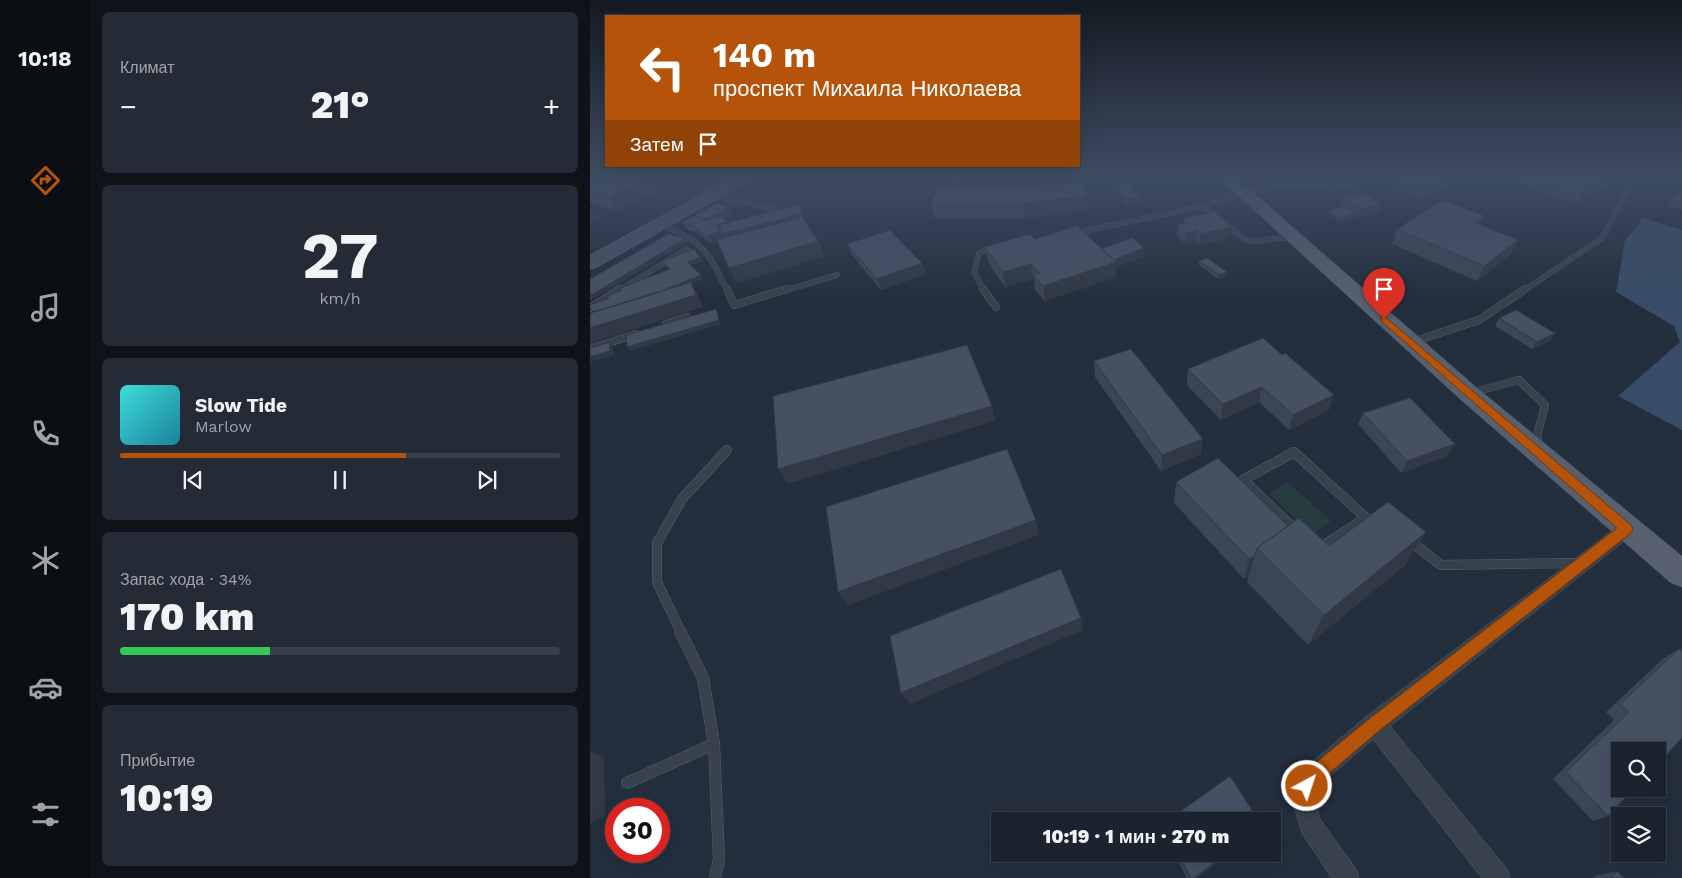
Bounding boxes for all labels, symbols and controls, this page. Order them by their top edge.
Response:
text: 140 m [713,34,816,76]
icon: left [630,35,695,100]
text: 10:18 [18,46,72,71]
text: Климат [120,58,174,77]
text: проспект Михаила Николаева [713,76,1021,101]
text: 21° [310,83,370,127]
text: − [120,90,137,123]
text: + [543,90,560,123]
icon: arrive [694,130,722,158]
text: Затем [630,133,684,156]
icon: directions [28,163,63,198]
text: 27 [301,218,379,294]
pin [1363,268,1405,319]
icon: arrive [1370,275,1398,303]
text: km/h [319,289,361,308]
icon: music [28,290,63,325]
text: Slow Tide [195,394,287,417]
icon: phone [28,416,63,451]
text: Marlow [195,417,252,436]
icon: previous [179,466,207,494]
icon: pause [326,466,354,494]
icon: next [473,466,501,494]
icon: climate [28,543,63,578]
text: Запас хода · 34% [120,570,252,589]
text: 170 km [120,595,254,639]
icon: car [28,670,63,705]
map controls [1611,742,1666,862]
button: search [1611,742,1666,797]
text: Прибытие [120,751,195,770]
position arrow [1280,759,1332,811]
text: 10:19 [120,776,214,820]
icon: filters [28,797,63,832]
speed limit sign: 30 [605,798,670,863]
button: layers [1611,807,1666,862]
text: 10:19 · 1 мин · 270 m [1043,825,1229,848]

